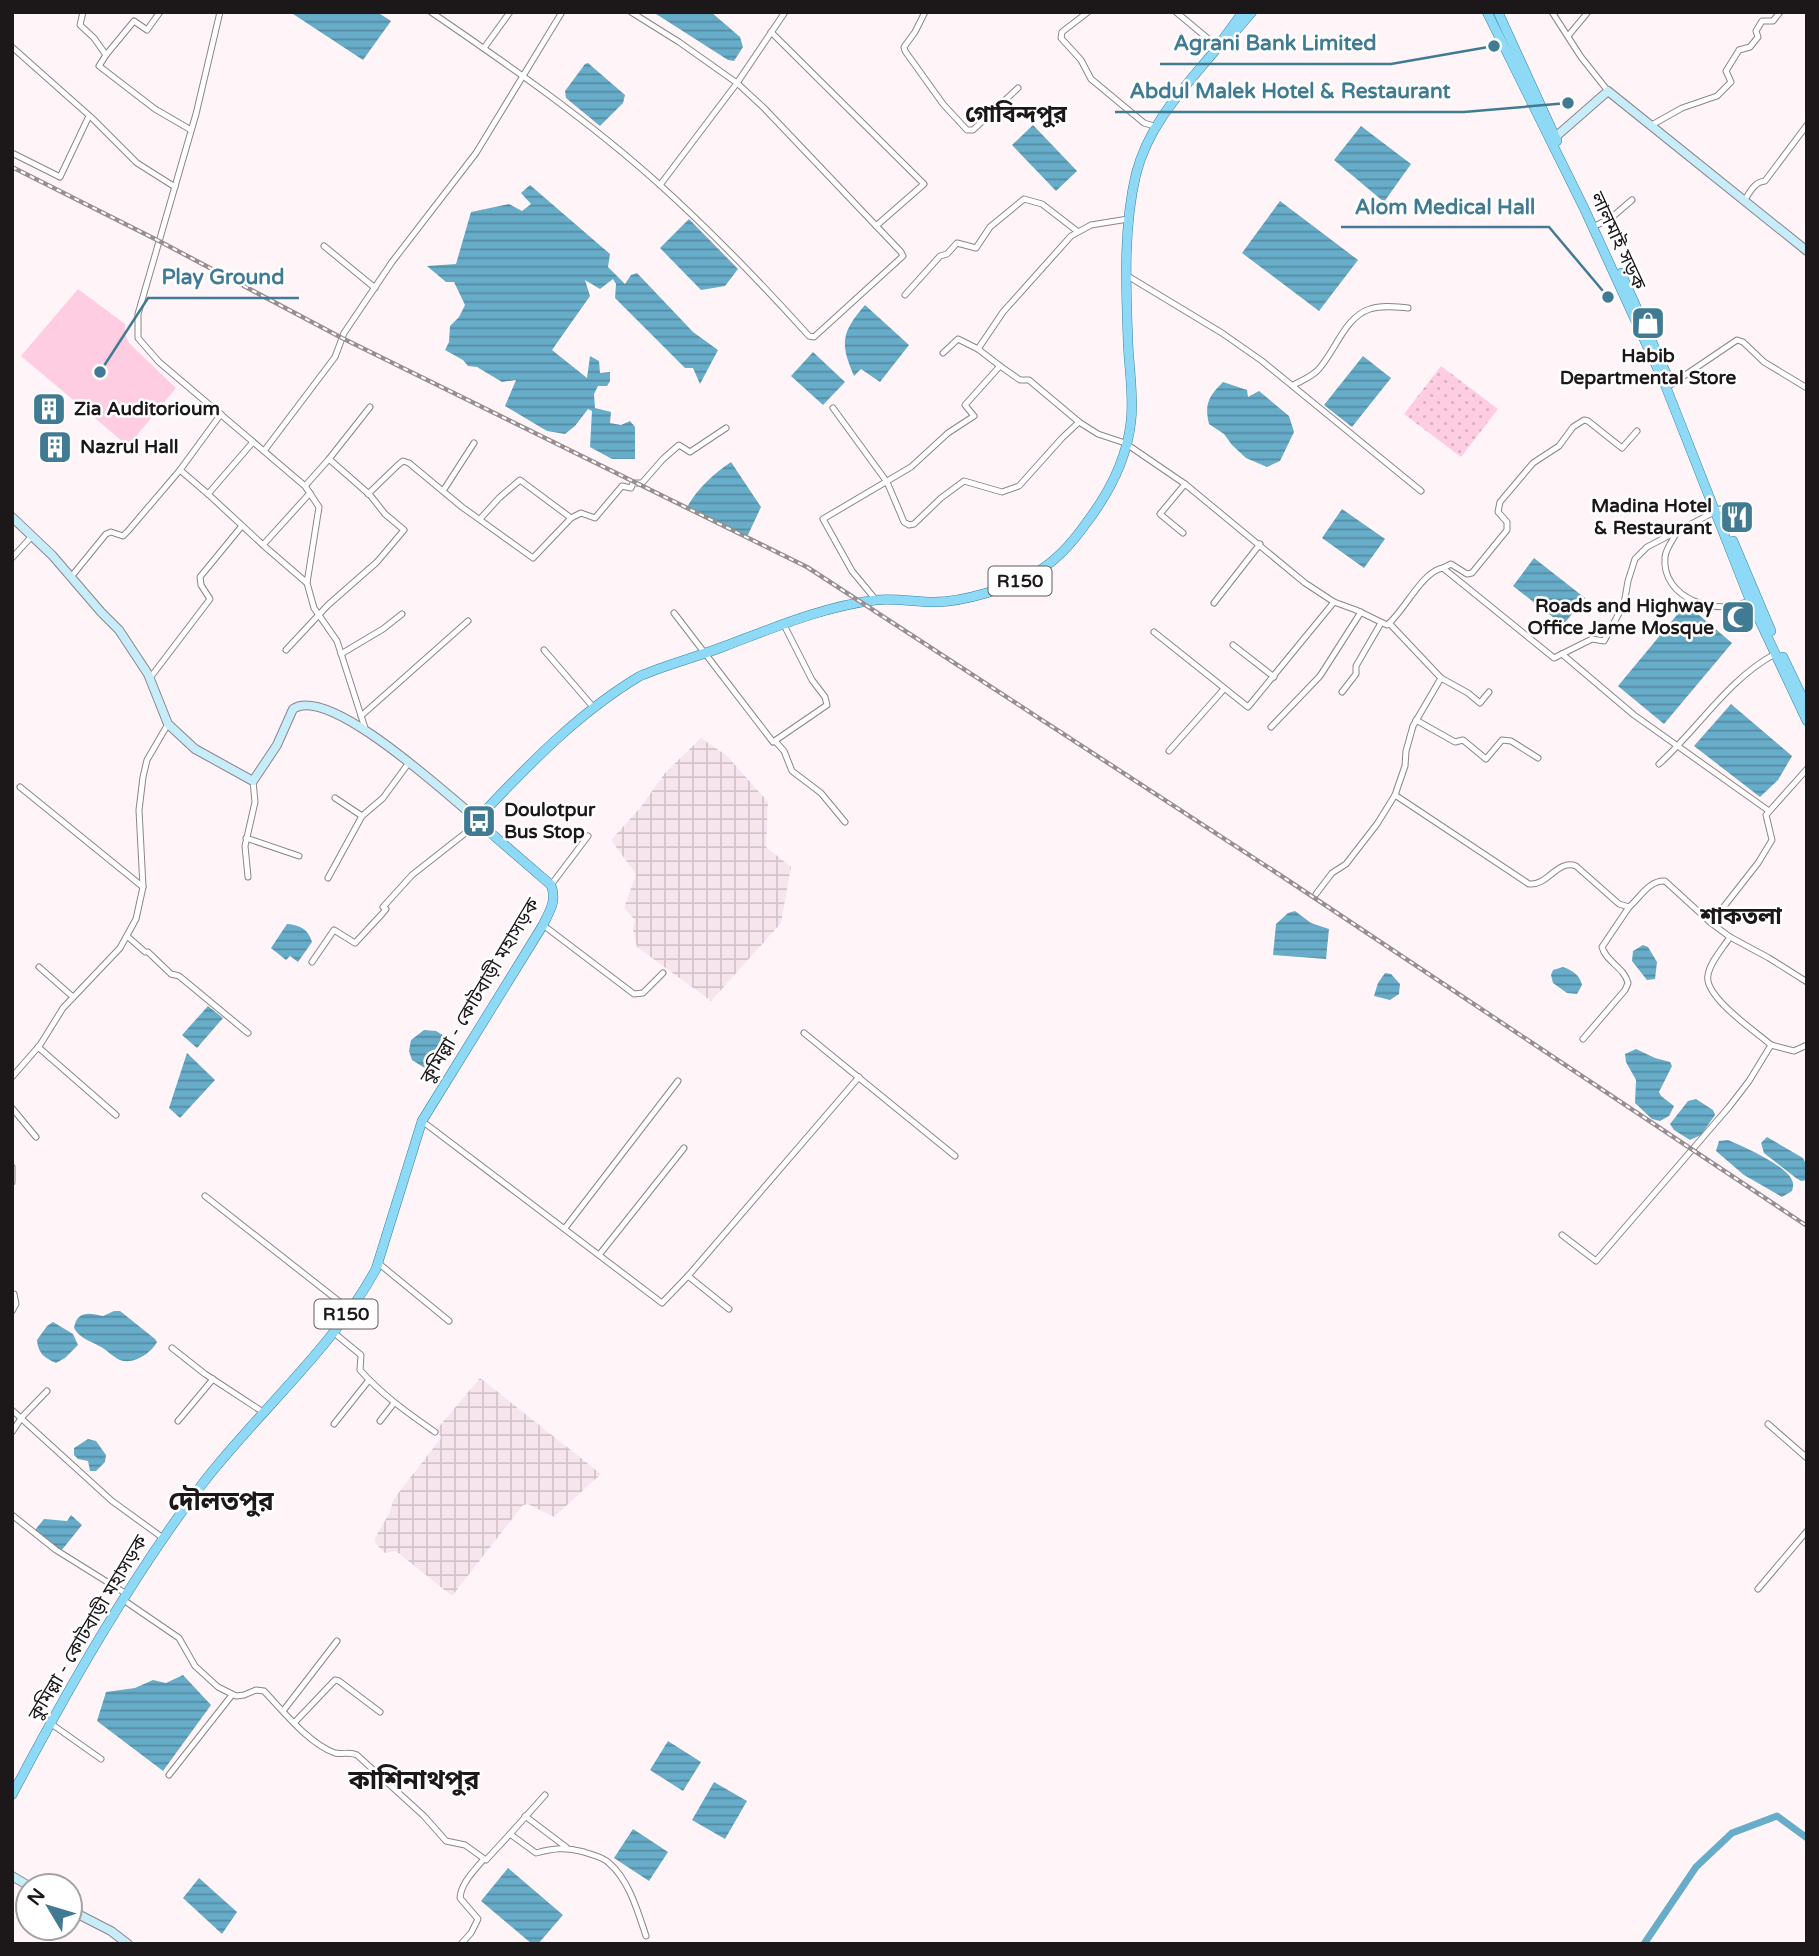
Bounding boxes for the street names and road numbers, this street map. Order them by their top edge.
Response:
street label: লালমাই সড়ক [1585,187,1651,294]
road number: R150 [988,566,1052,596]
street label: কুমিল্লা - কোটবাড়ী মহাসড়ক [414,893,544,1089]
road number: R150 [314,1300,378,1329]
street label: কুমিল্লা - কোটবাড়ী মহাসড়ক [22,1530,152,1726]

